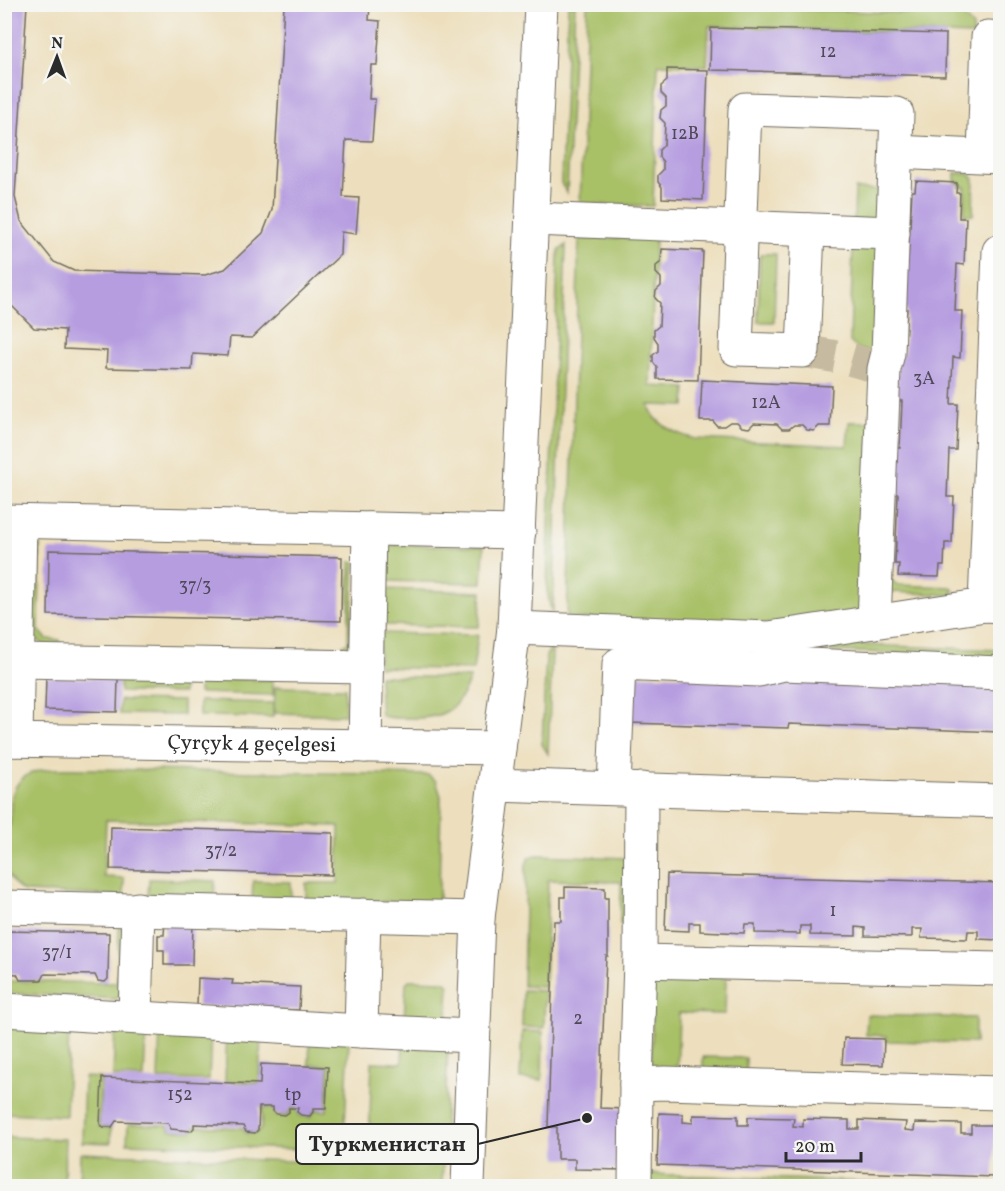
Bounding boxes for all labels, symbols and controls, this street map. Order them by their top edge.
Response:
north arrow [27,27,87,87]
text: N [51,33,64,55]
house number: 12 [820,40,836,65]
house number: 12B [671,122,699,147]
house number: 3A [913,367,935,392]
house number: 12A [751,391,781,416]
house number: 37/3 [179,574,211,599]
street label: Çyrçyk 4 geçelgesi [167,728,336,760]
house number: 37/2 [205,839,237,864]
house number: 1 [830,899,836,924]
house number: 37/1 [42,941,72,966]
house number: 2 [573,1007,583,1032]
house number: 152 [167,1083,193,1108]
house number: tp [285,1083,301,1108]
callout: Туркменистан [296,1124,478,1164]
scale bar [786,1125,861,1163]
text: Туркменистан [308,1130,466,1161]
text: 20 m [795,1135,835,1160]

